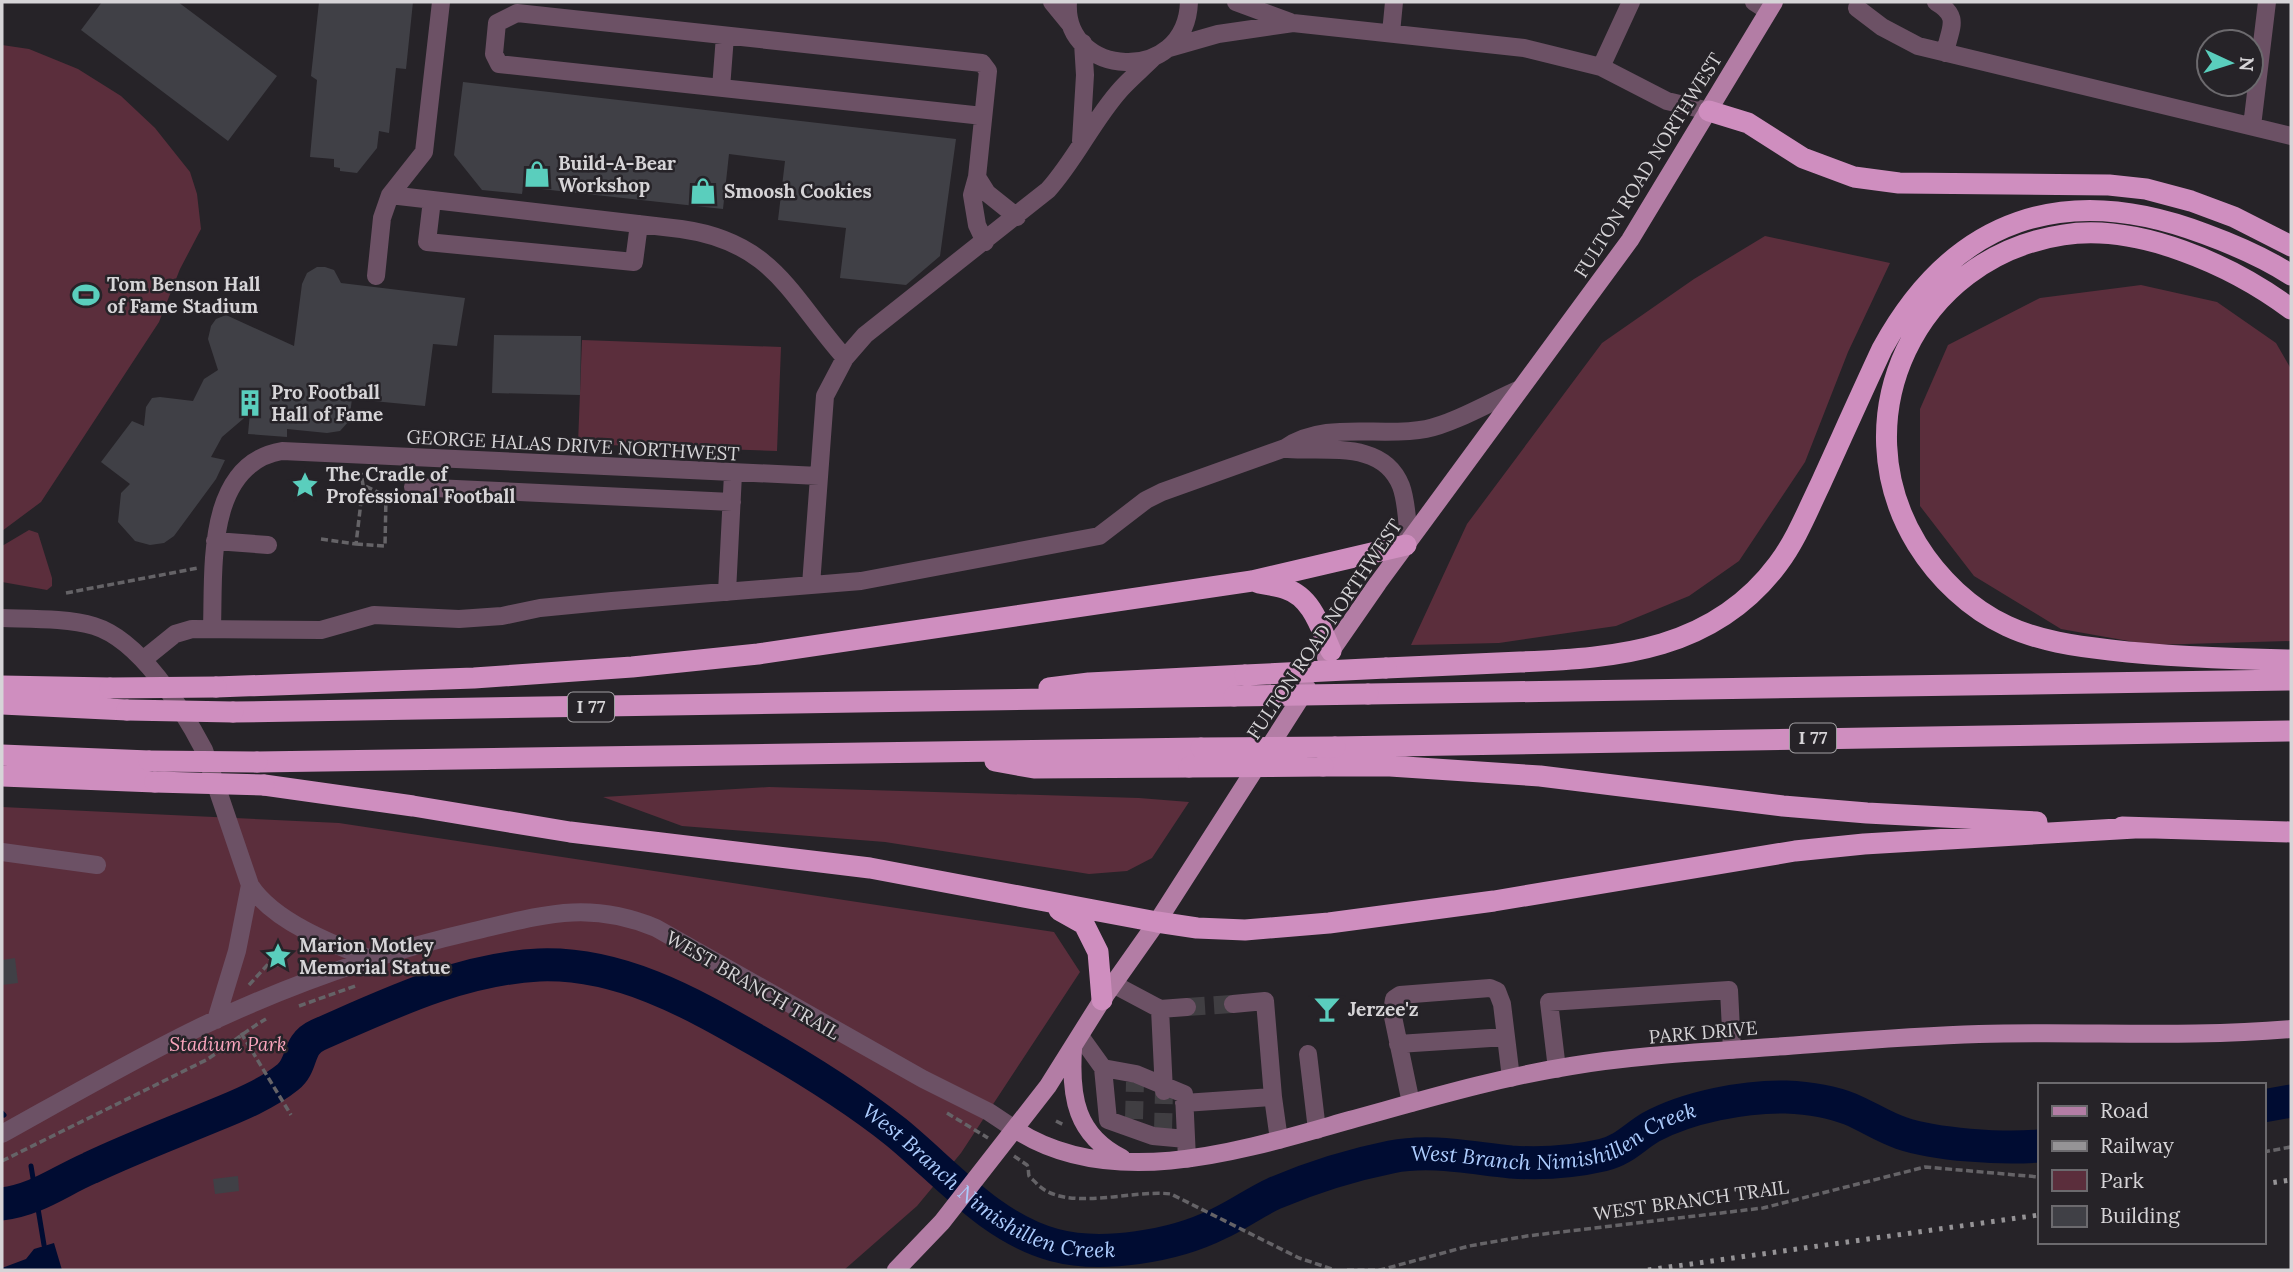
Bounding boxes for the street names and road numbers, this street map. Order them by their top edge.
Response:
street label: FULTON ROAD NORTHWEST [1569,48,1727,282]
street label: GEORGE HALAS DRIVE NORTHWEST [406,424,740,466]
street label: FULTON ROAD NORTHWEST [1241,514,1407,744]
road number: I 77 [568,692,614,722]
road number: I 77 [1790,724,1836,752]
street label: WEST BRANCH TRAIL [662,925,844,1045]
street label: PARK DRIVE [1648,1015,1758,1049]
street label: WEST BRANCH TRAIL [1592,1174,1790,1226]

